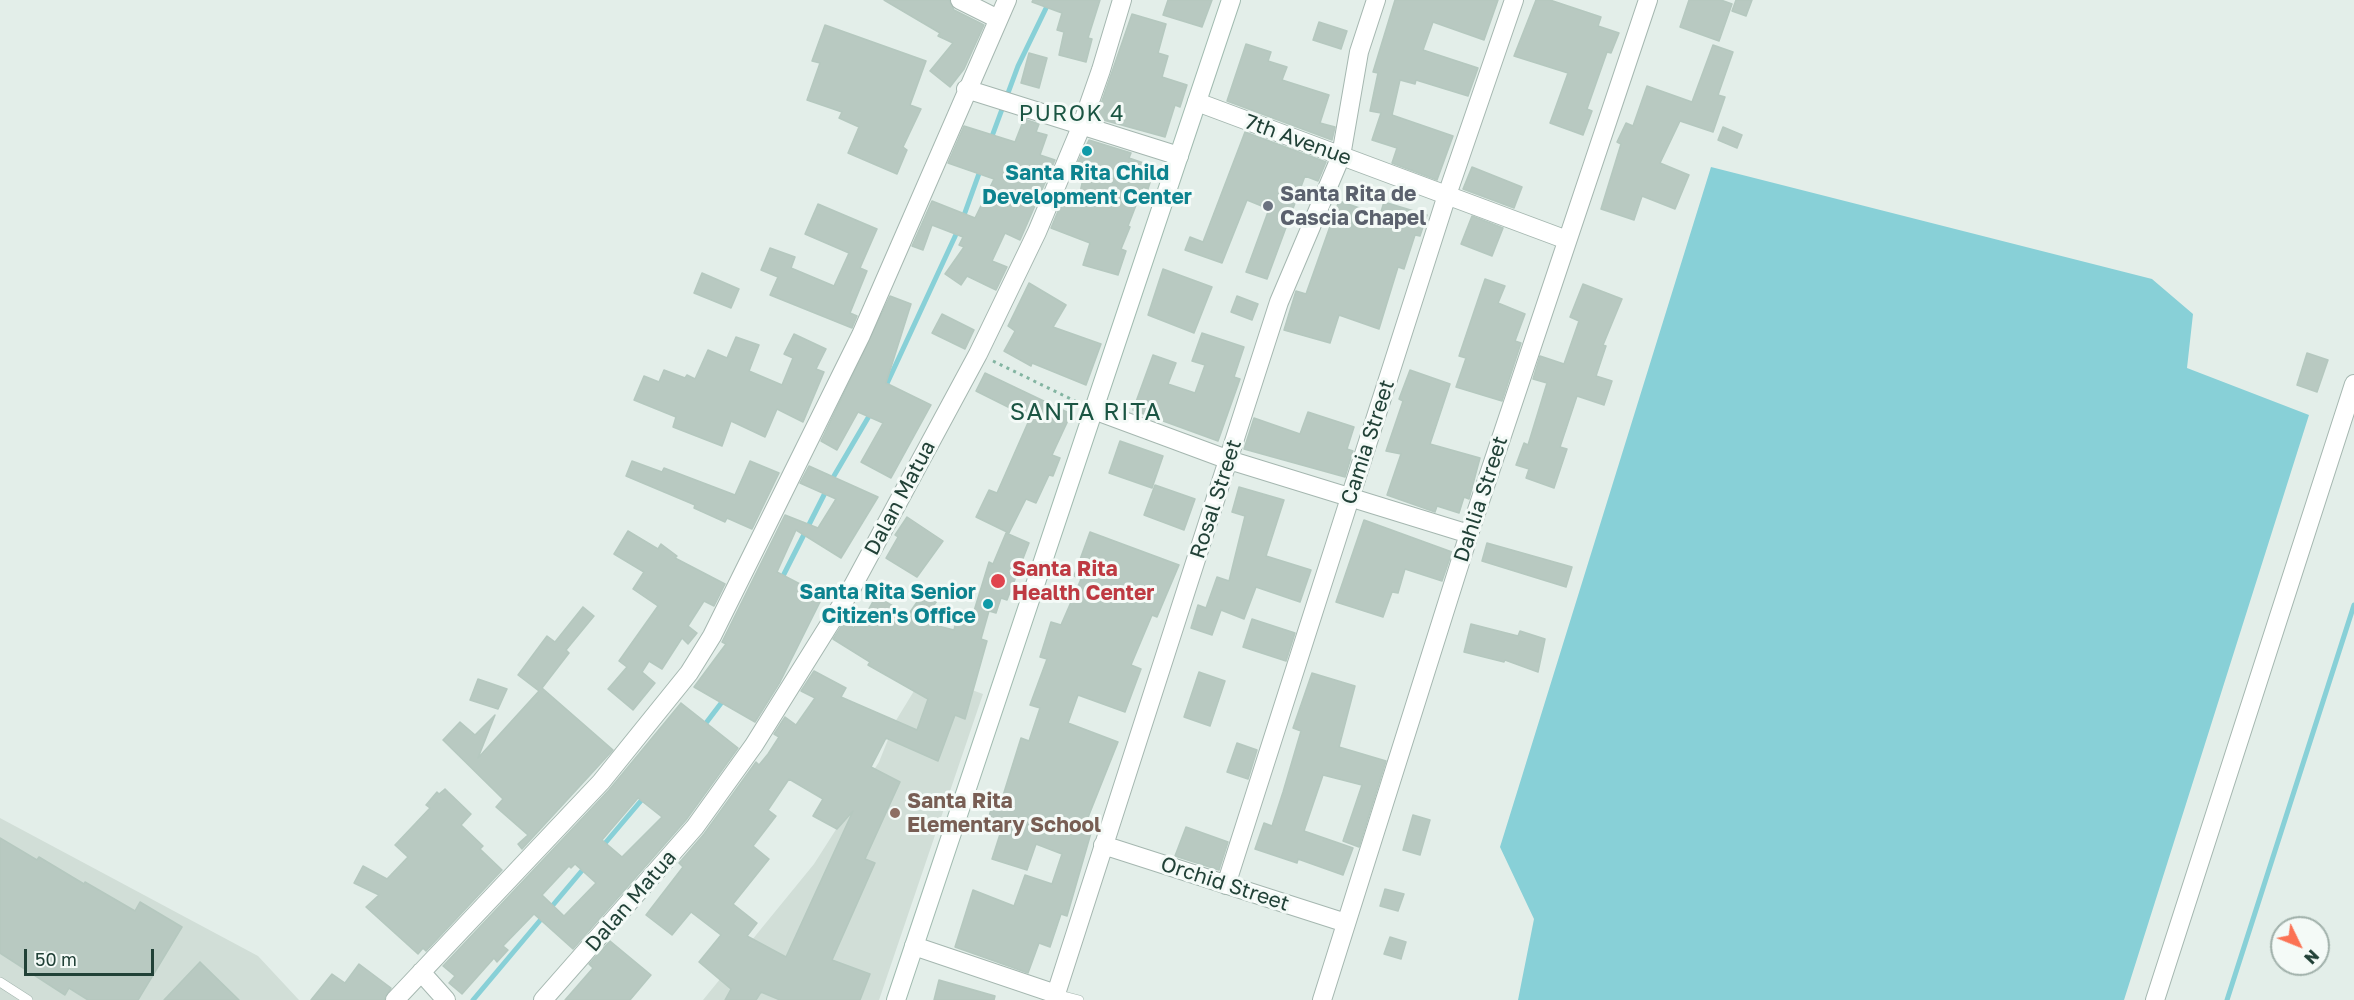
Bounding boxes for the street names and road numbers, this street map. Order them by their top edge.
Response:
street label: 7th Avenue [1241,109,1355,171]
street label: Camia Street [1336,376,1400,508]
street label: Dahlia Street [1449,433,1513,565]
street label: Dalan Matua [859,436,941,560]
street label: Rosal Street [1185,436,1247,562]
street label: Dalan Matua [580,845,682,957]
street label: Orchid Street [1157,851,1293,917]

